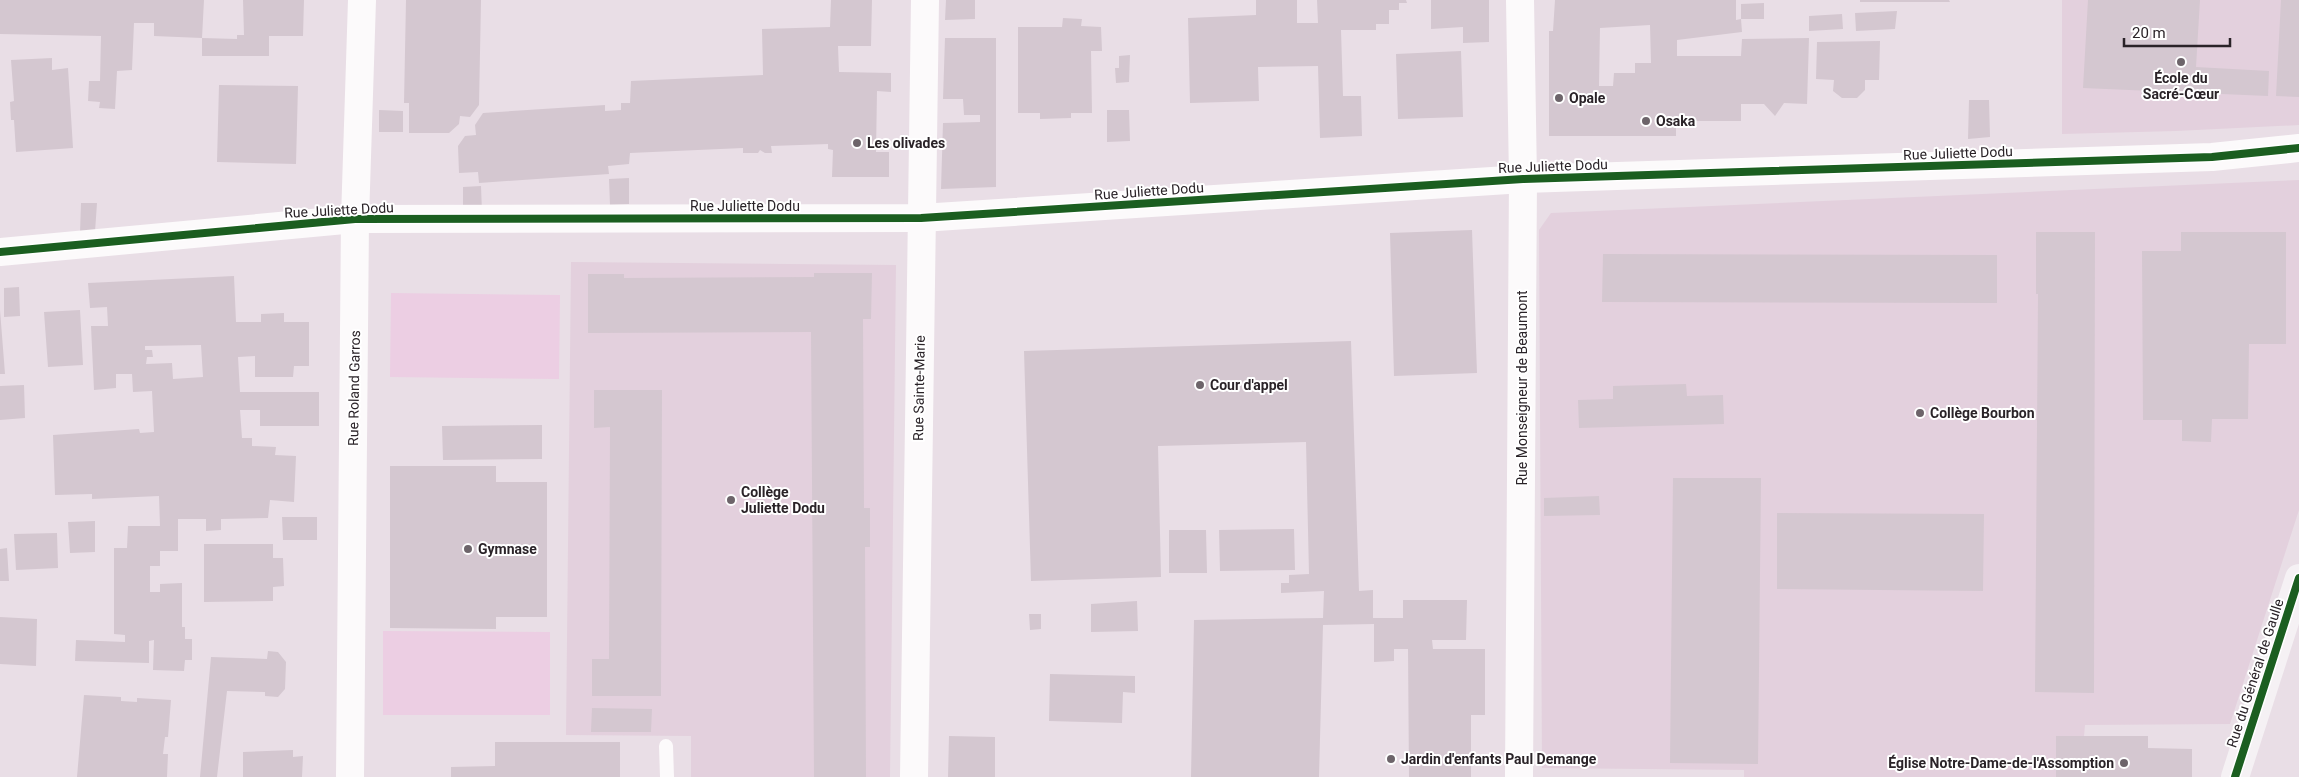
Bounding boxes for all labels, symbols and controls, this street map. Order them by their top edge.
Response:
scale bar [2124,15,2230,47]
text: 20 m [2132,24,2166,42]
marker: École du Sacré-Cœur [2175,56,2187,68]
place label: École du Sacré-Cœur [2143,69,2219,102]
place label: Opale [1569,90,1606,106]
marker: Opale [1553,92,1565,104]
place label: Osaka [1656,113,1696,129]
marker: Osaka [1640,115,1652,127]
place label: Les olivades [867,135,945,151]
marker: Les olivades [851,137,863,149]
street label: Rue Juliette Dodu [1903,143,2013,163]
street label: Rue Juliette Dodu [1498,156,1608,176]
street label: Rue Juliette Dodu [1094,179,1204,203]
street label: Rue Juliette Dodu [690,198,800,214]
street label: Rue Juliette Dodu [284,199,394,221]
street label: Rue Monseigneur de Beaumont [1514,290,1530,486]
street label: Rue Roland Garros [345,330,363,446]
street label: Rue Sainte-Marie [910,335,928,441]
place label: Cour d'appel [1210,377,1288,393]
marker: Cour d'appel [1194,379,1206,391]
place label: Collège Bourbon [1930,405,2035,421]
marker: Collège Bourbon [1914,407,1926,419]
place label: Collège Juliette Dodu [741,484,825,516]
marker: Collège Juliette Dodu [725,494,737,506]
place label: Gymnase [478,541,537,557]
marker: Gymnase [462,543,474,555]
street label: Rue du Général de Gaulle [2223,597,2287,749]
place label: Jardin d'enfants Paul Demange [1401,751,1597,767]
marker: Jardin d'enfants Paul Demange [1385,753,1397,765]
place label: Église Notre-Dame-de-l'Assomption [1888,754,2114,771]
marker: Église Notre-Dame-de-l'Assomption [2118,757,2130,769]

